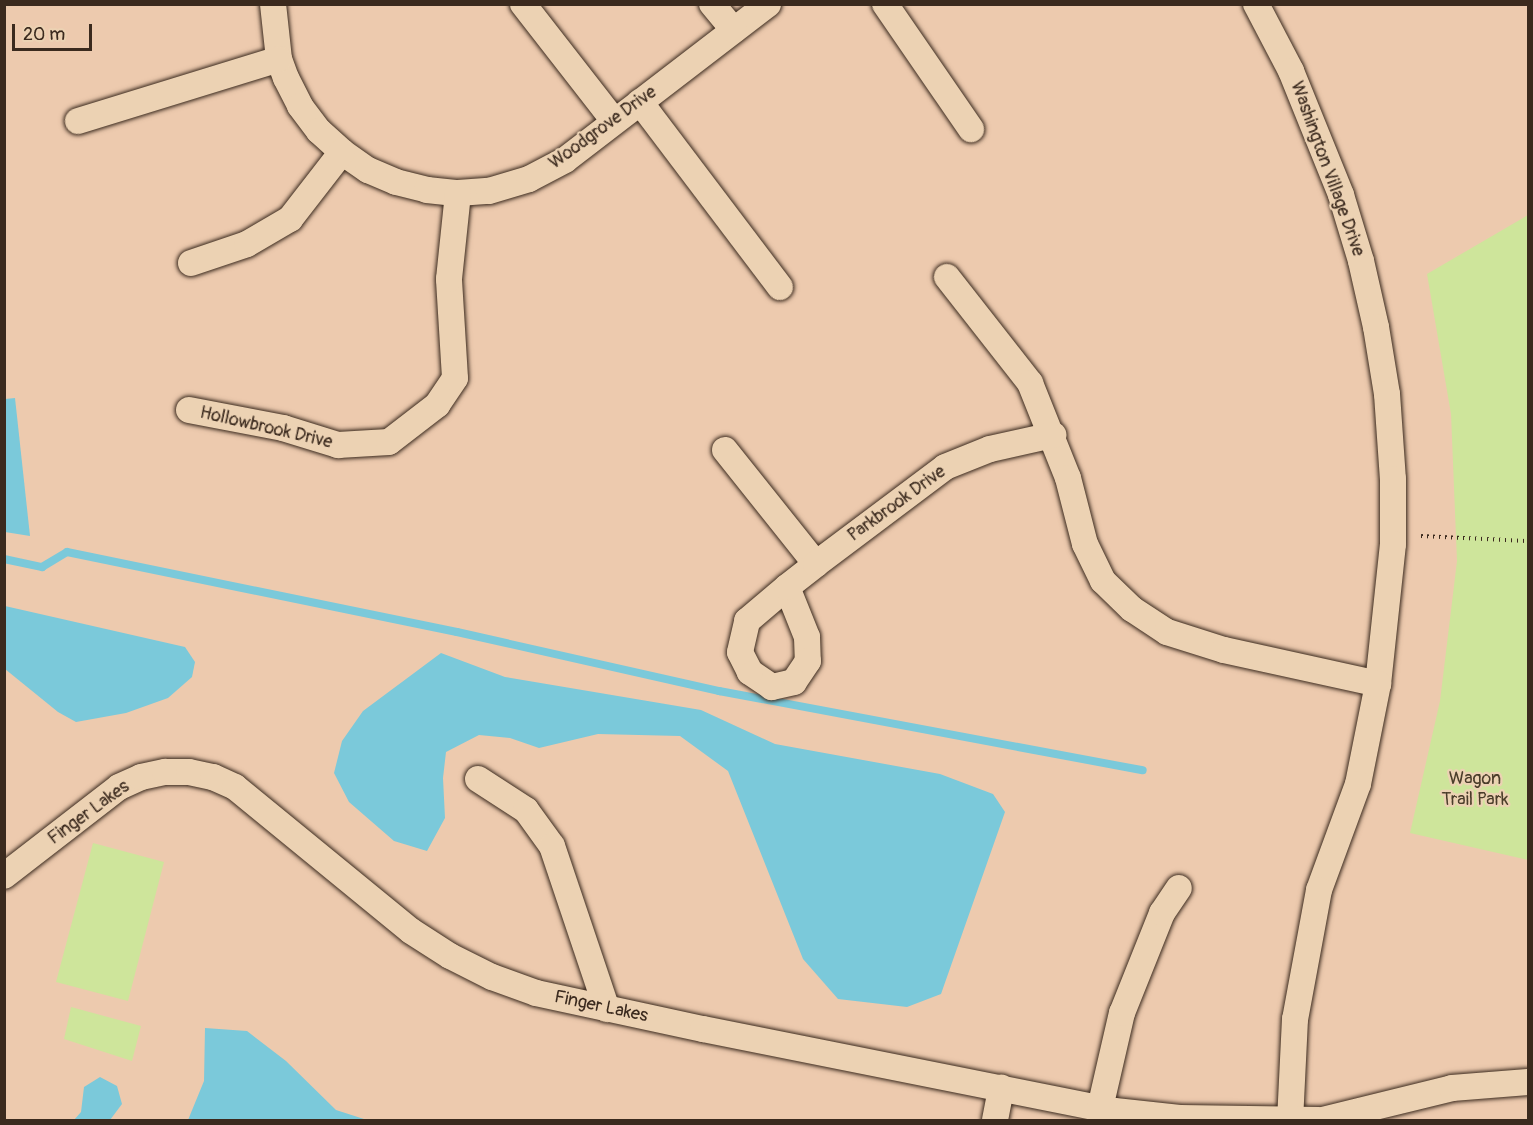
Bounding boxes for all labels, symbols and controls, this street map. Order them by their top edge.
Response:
scale bar [15,12,94,50]
text: 20 m [23,23,65,46]
street label: Washington Village Drive [1285,79,1369,259]
street label: Woodgrove Drive [545,82,661,174]
street label: Hollowbrook Drive [198,402,334,454]
street label: Parkbrook Drive [844,461,950,547]
park label: Wagon Trail Park [1441,769,1509,812]
street label: Finger Lakes [44,776,134,850]
street label: Finger Lakes [552,987,650,1027]

